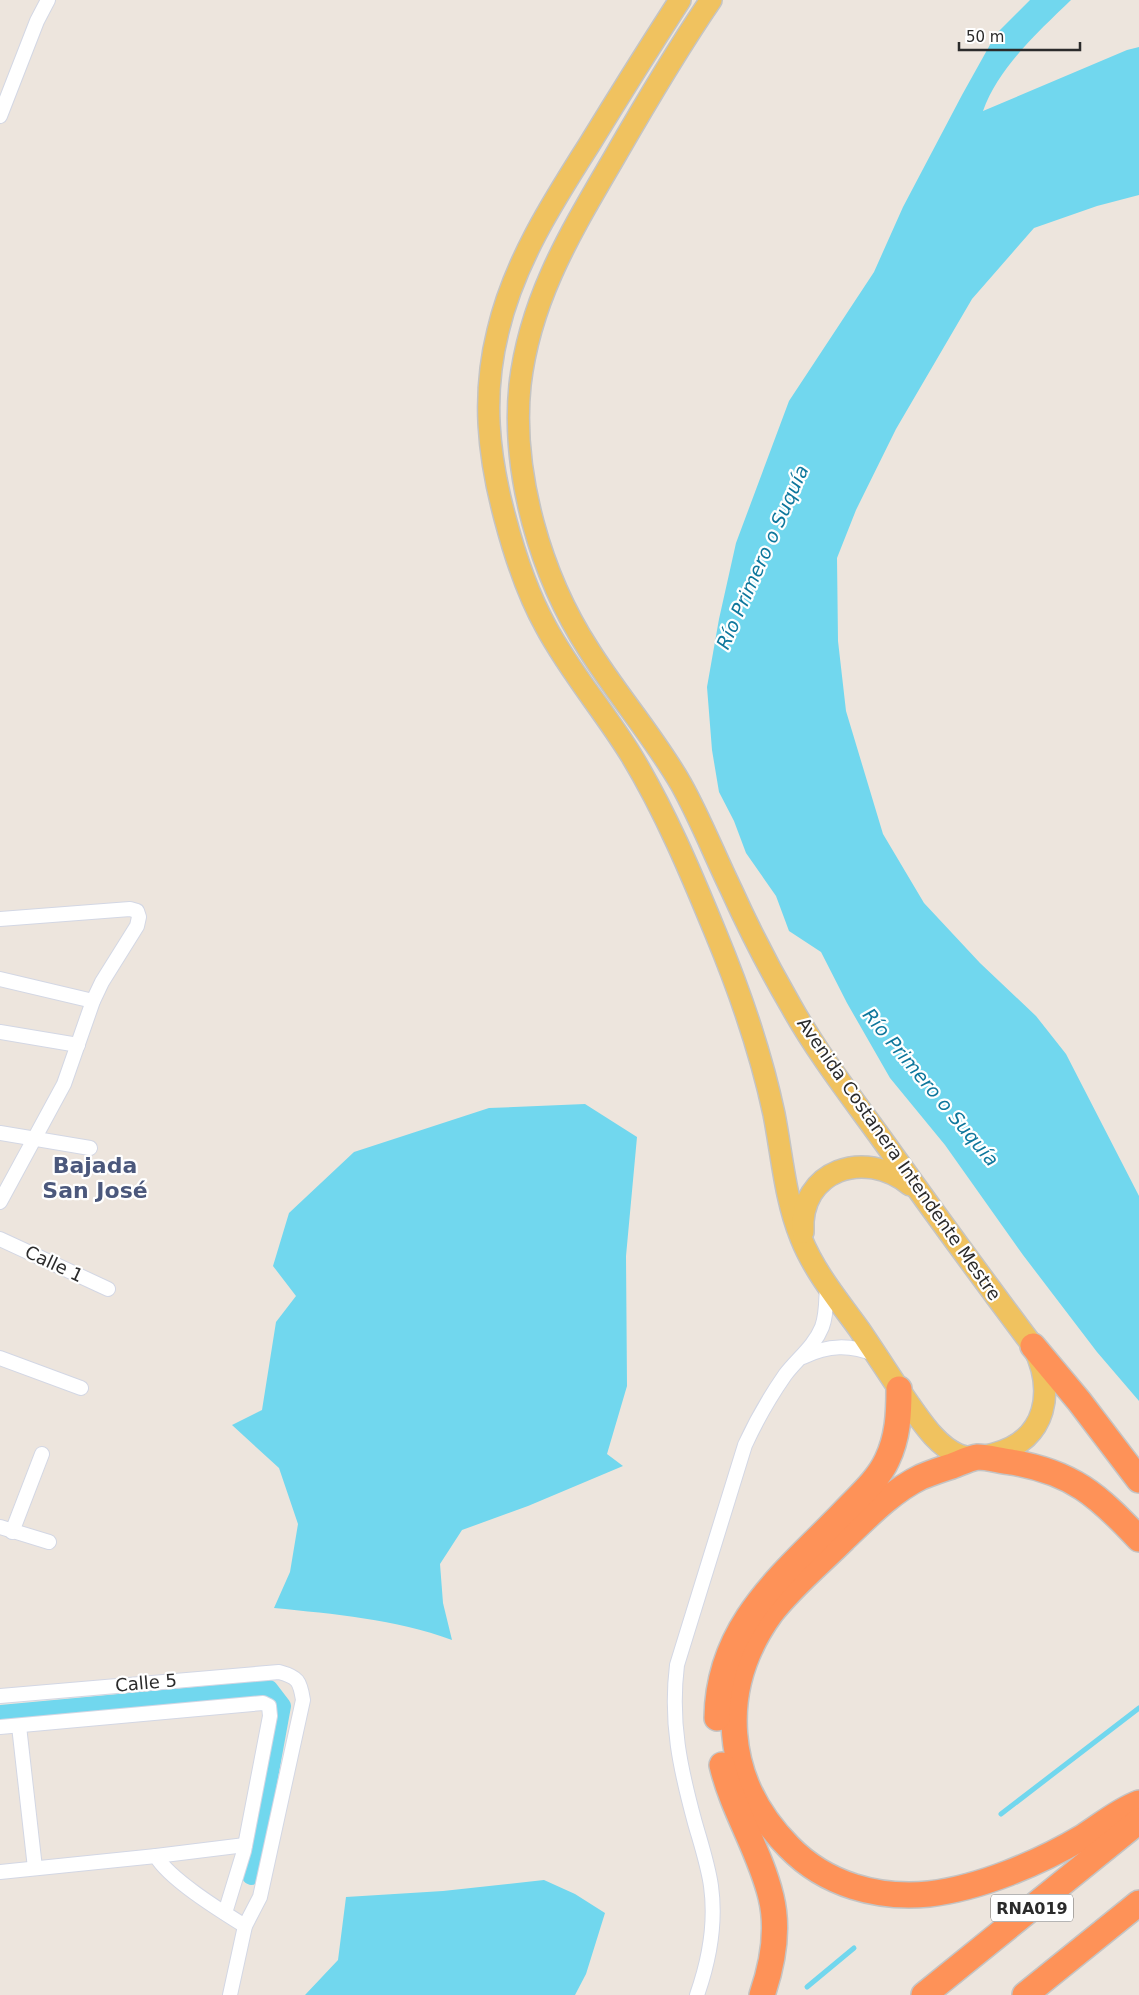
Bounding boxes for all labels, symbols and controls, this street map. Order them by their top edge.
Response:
scale bar [959,20,1080,52]
text: 50 m [966,28,1004,46]
water label: Río Primero o Suquía [711,462,813,652]
water label: Río Primero o Suquía [859,1004,1003,1170]
street label: Avenida Costanera Intendente Mestre [793,1013,1006,1304]
district label: Bajada San José [42,1153,148,1203]
street label: Calle 1 [22,1241,87,1286]
street label: Calle 5 [114,1669,178,1696]
road number: RNA019 [991,1895,1073,1922]

